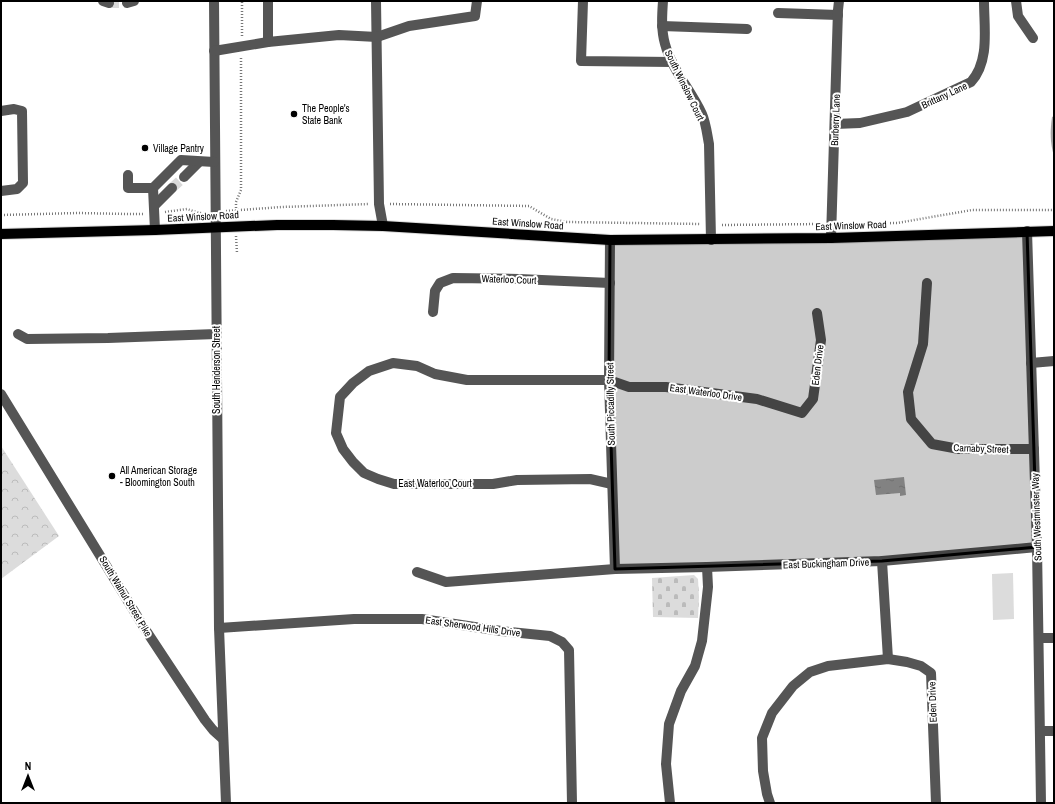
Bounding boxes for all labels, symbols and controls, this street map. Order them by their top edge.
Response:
street label: South Winslow Court [662,48,708,123]
street label: Brittany Lane [919,79,969,112]
street label: Burberry Lane [828,93,843,146]
place label: The People's State Bank [302,102,350,127]
marker: The People's State Bank [289,109,299,119]
place label: Village Pantry [153,142,205,155]
marker: Village Pantry [140,143,150,153]
street label: East Winslow Road [167,208,239,225]
street label: East Winslow Road [492,215,564,232]
street label: East Winslow Road [815,218,887,233]
street label: Waterloo Court [481,272,537,287]
street label: South Henderson Street [210,325,223,414]
street label: Eden Drive [809,343,827,386]
street label: South Piccadilly Street [603,362,618,446]
street label: East Waterloo Drive [669,381,743,404]
street label: Carnaby Street [953,441,1009,456]
place label: All American Storage - Bloomington South [119,464,197,489]
marker: All American Storage - Bloomington South [107,471,117,481]
street label: South Westminster Way [1028,472,1045,561]
street label: East Waterloo Court [398,477,472,490]
street label: South Walnut Street Pike [96,554,155,639]
street label: East Buckingham Drive [783,555,870,571]
street label: East Sherwood Hills Drive [425,613,522,640]
street label: Eden Drive [925,681,940,723]
north arrow [8,756,48,796]
text: N [25,759,31,773]

